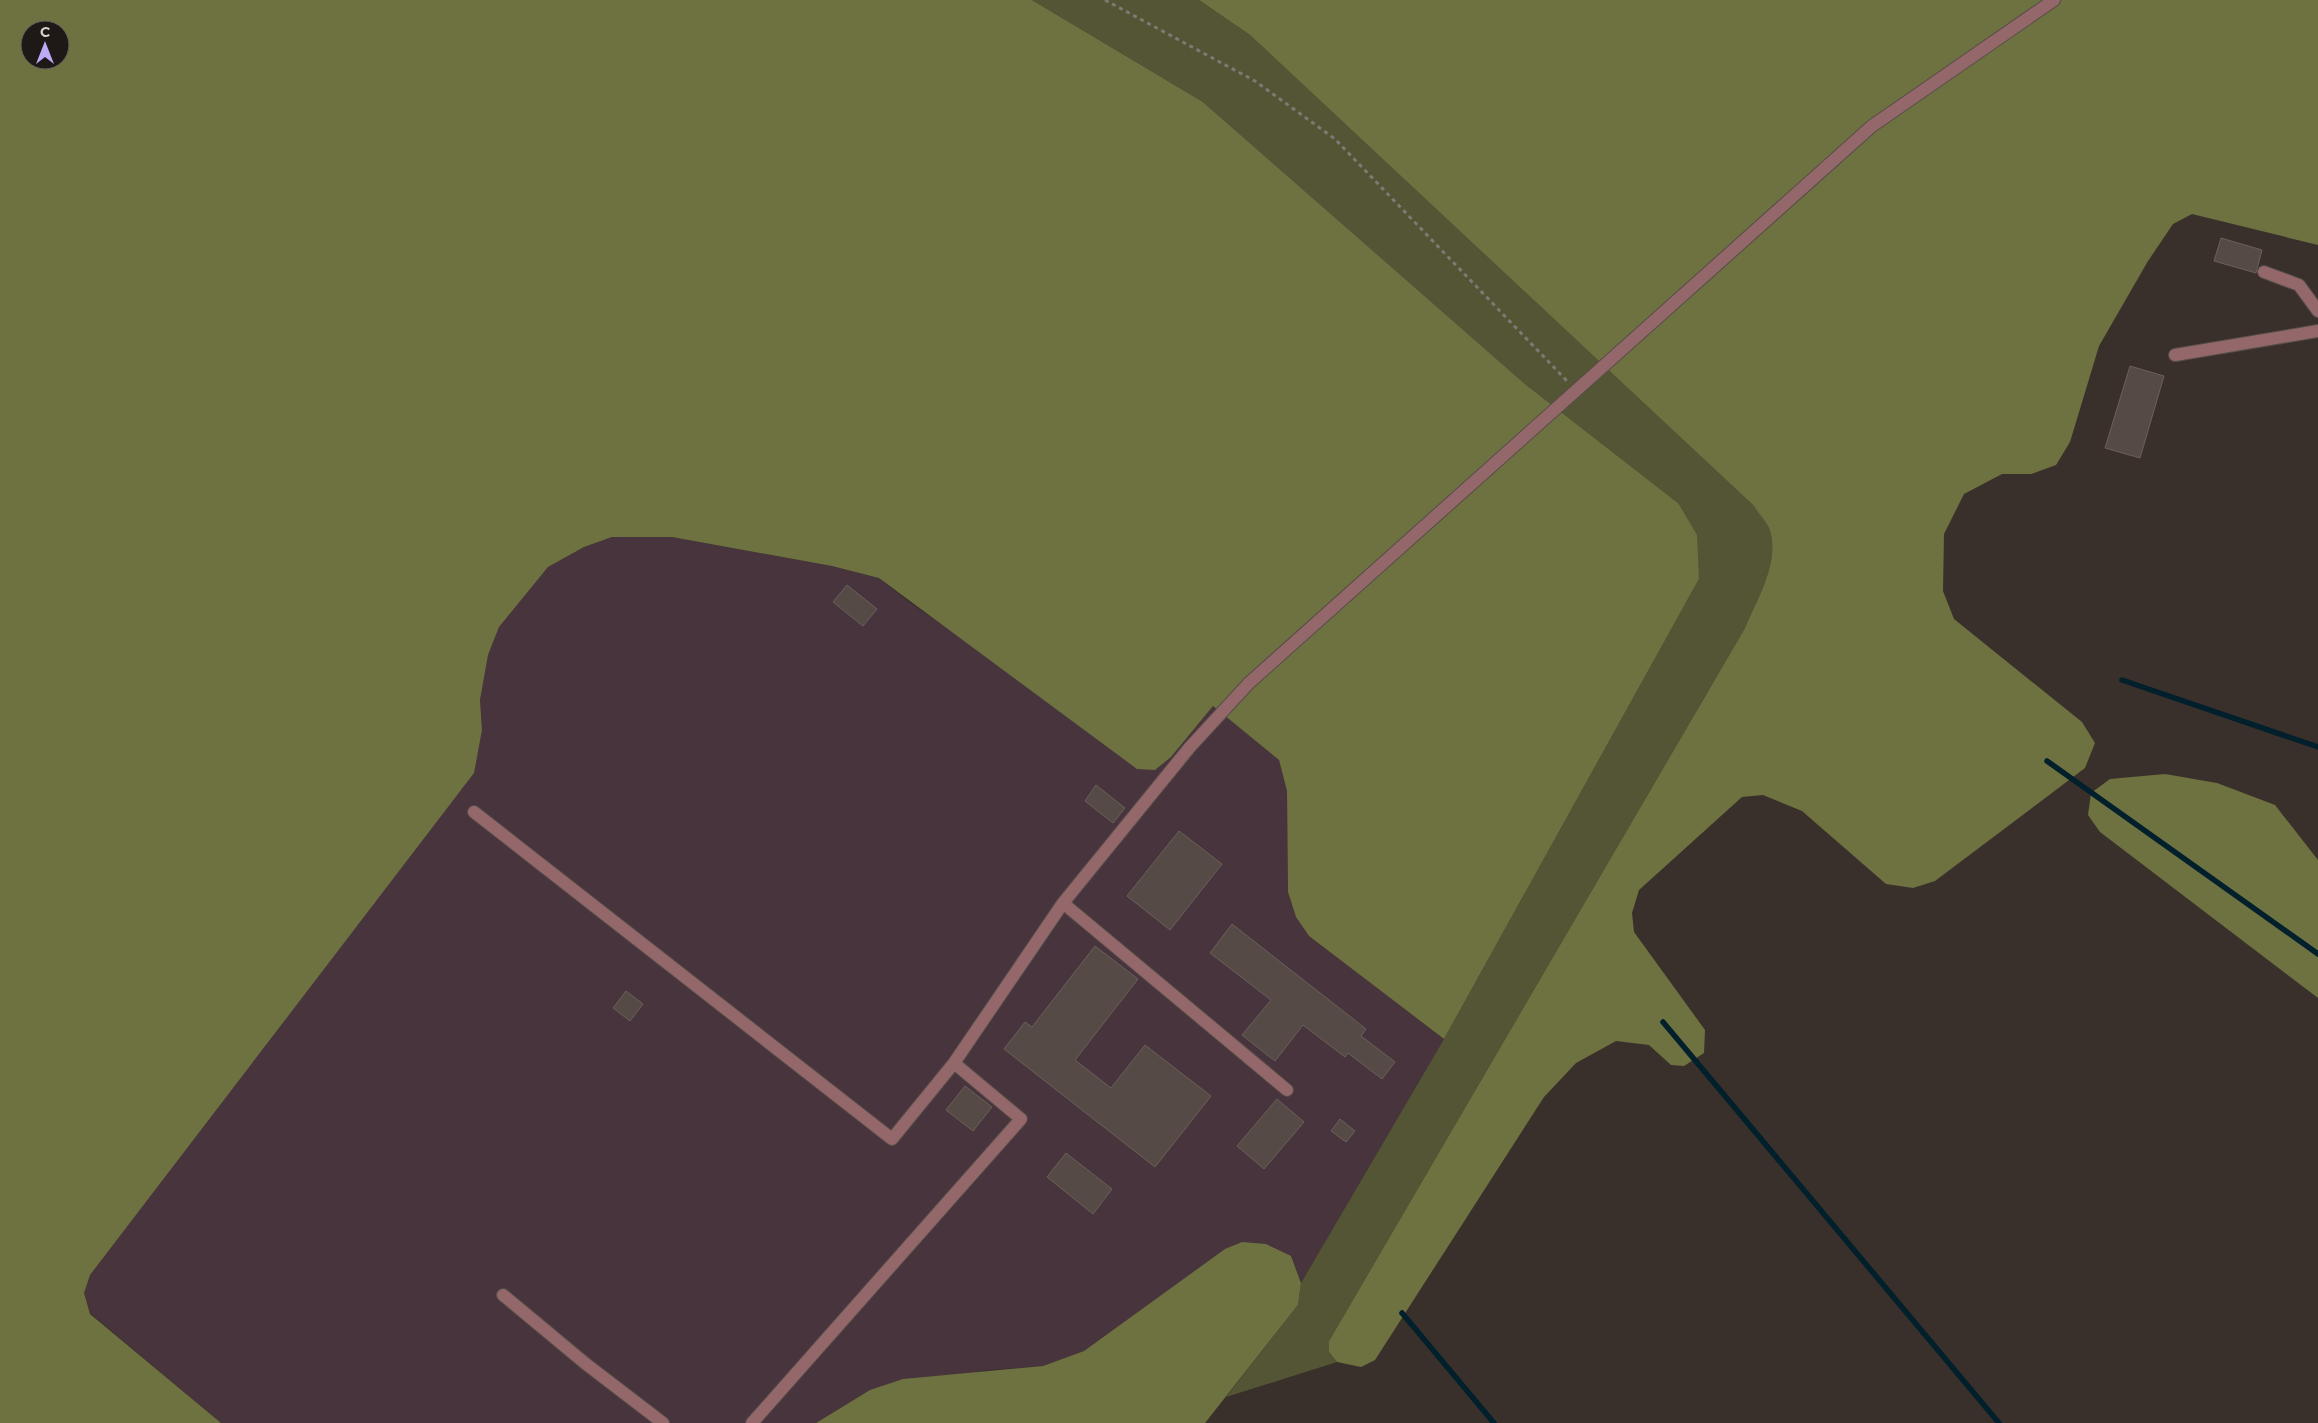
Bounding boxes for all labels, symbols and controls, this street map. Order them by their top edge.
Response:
north arrow [20,20,70,70]
text: С [40,23,50,41]

